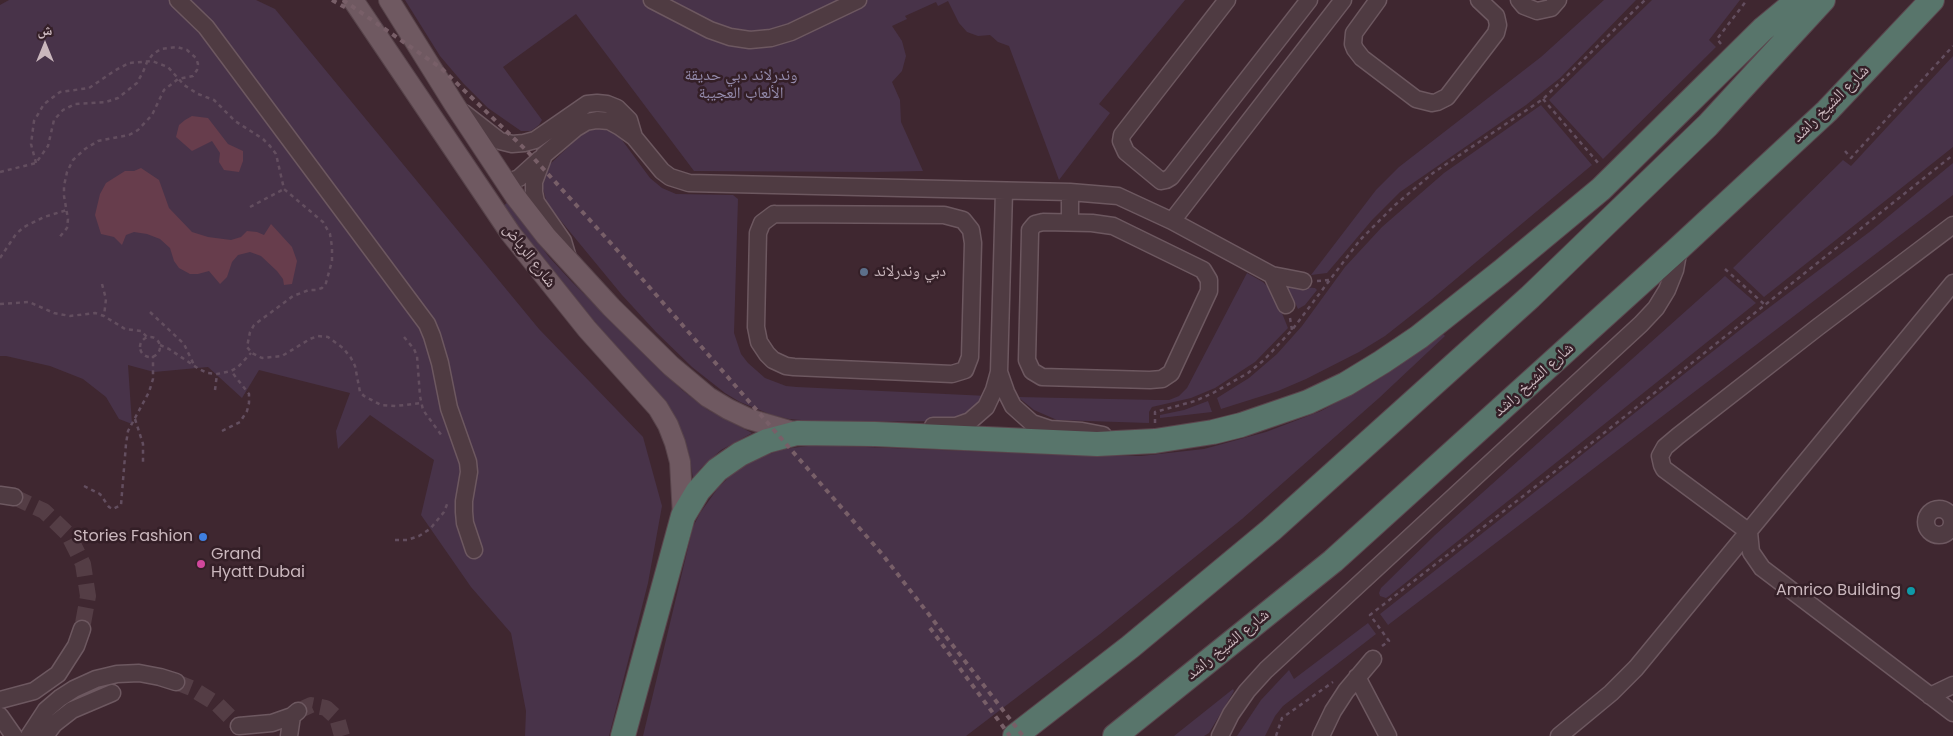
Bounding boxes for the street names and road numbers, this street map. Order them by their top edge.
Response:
street label: شارع الشيخ راشد [1788,61,1874,147]
street label: شارع الرياض [498,220,560,292]
street label: شارع الشيخ راشد [1490,339,1578,421]
street label: شارع الشيخ راشد [1183,606,1273,684]

